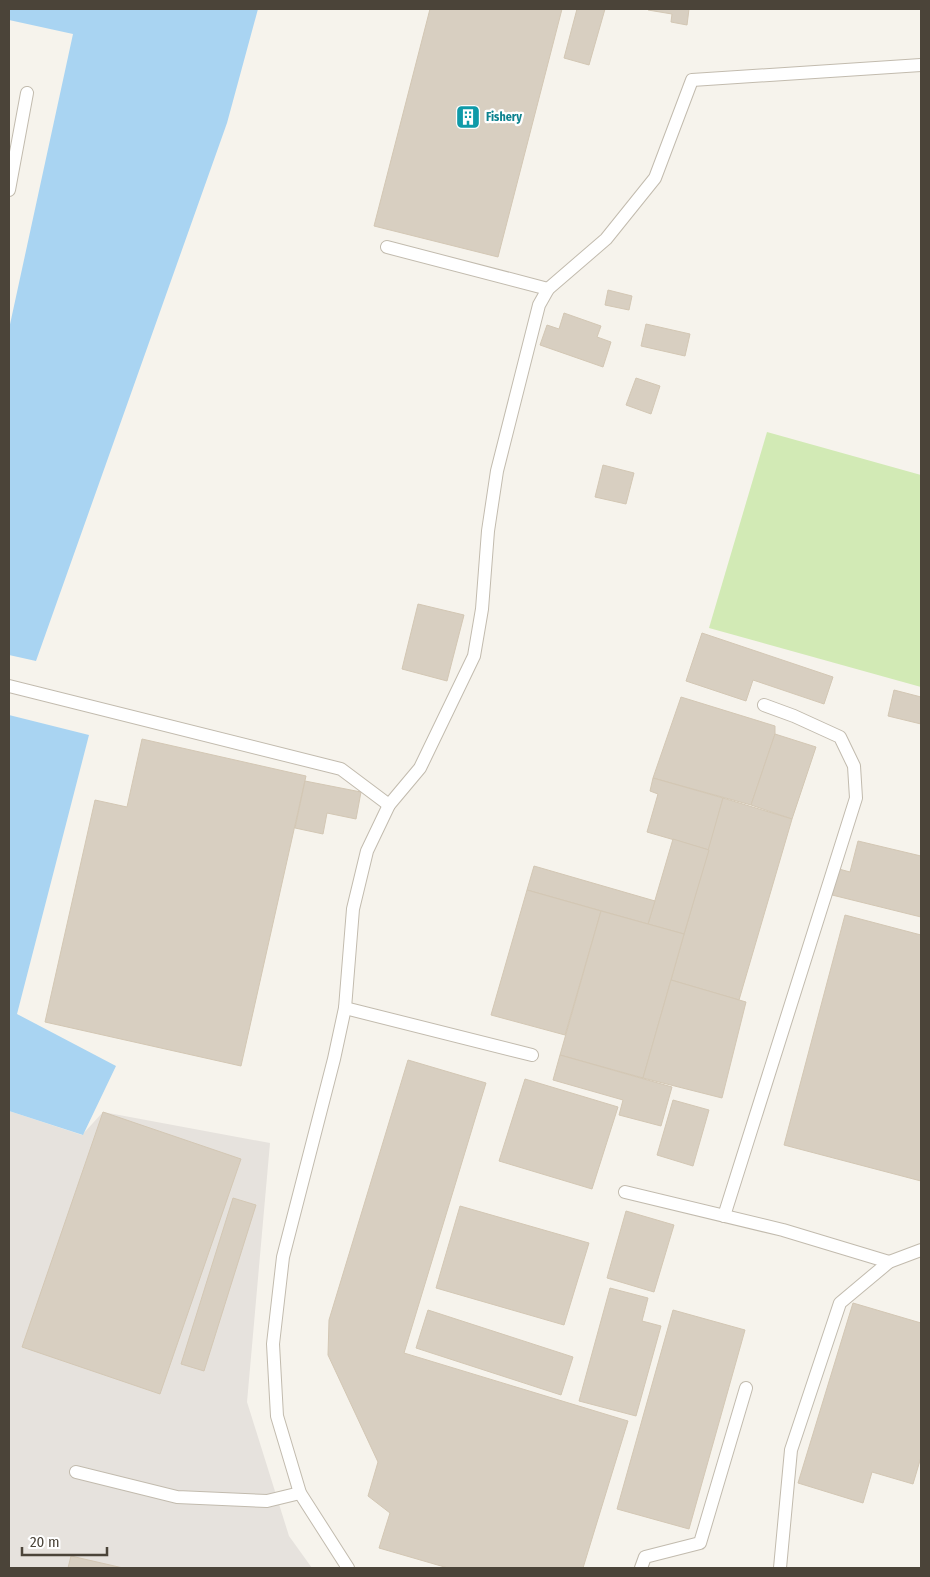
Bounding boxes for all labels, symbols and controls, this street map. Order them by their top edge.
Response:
building icon: Fishery [455,104,481,130]
place label: Fishery [486,110,522,124]
scale bar [22,1524,108,1556]
text: 20 m [30,1533,60,1551]

